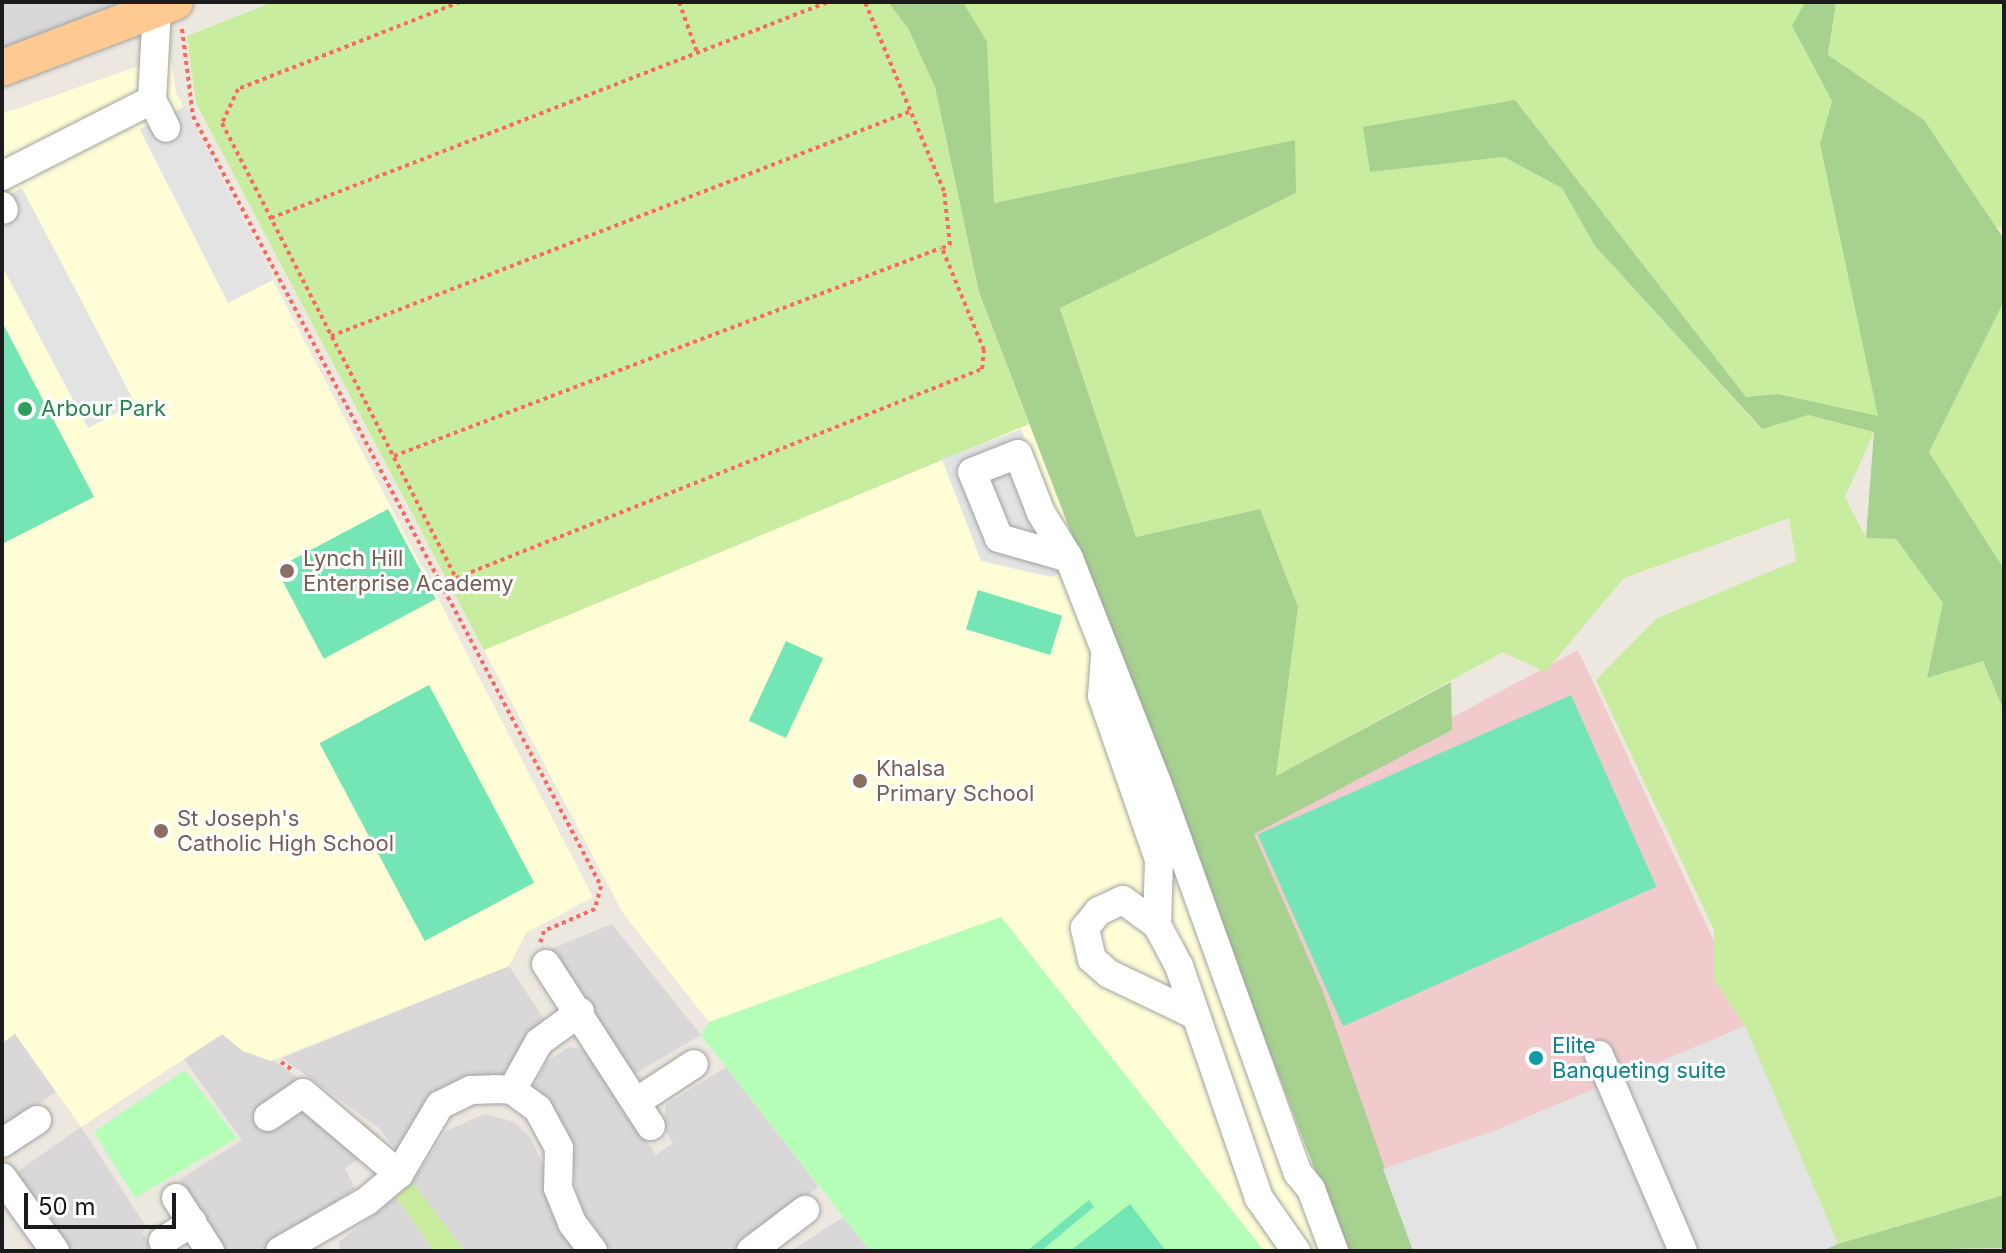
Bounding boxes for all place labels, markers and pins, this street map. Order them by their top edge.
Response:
place label: Arbour Park [41,396,166,422]
marker: Arbour Park [16,400,34,418]
place label: Lynch Hill Enterprise Academy [303,545,514,596]
marker: Lynch Hill Enterprise Academy [278,562,296,580]
place label: Khalsa Primary School [876,755,1034,806]
marker: Khalsa Primary School [851,772,869,790]
place label: St Joseph's Catholic High School [177,805,394,856]
marker: St Joseph's Catholic High School [152,822,170,840]
place label: Elite Banqueting suite [1552,1032,1726,1084]
marker: Elite Banqueting suite [1527,1049,1545,1067]

